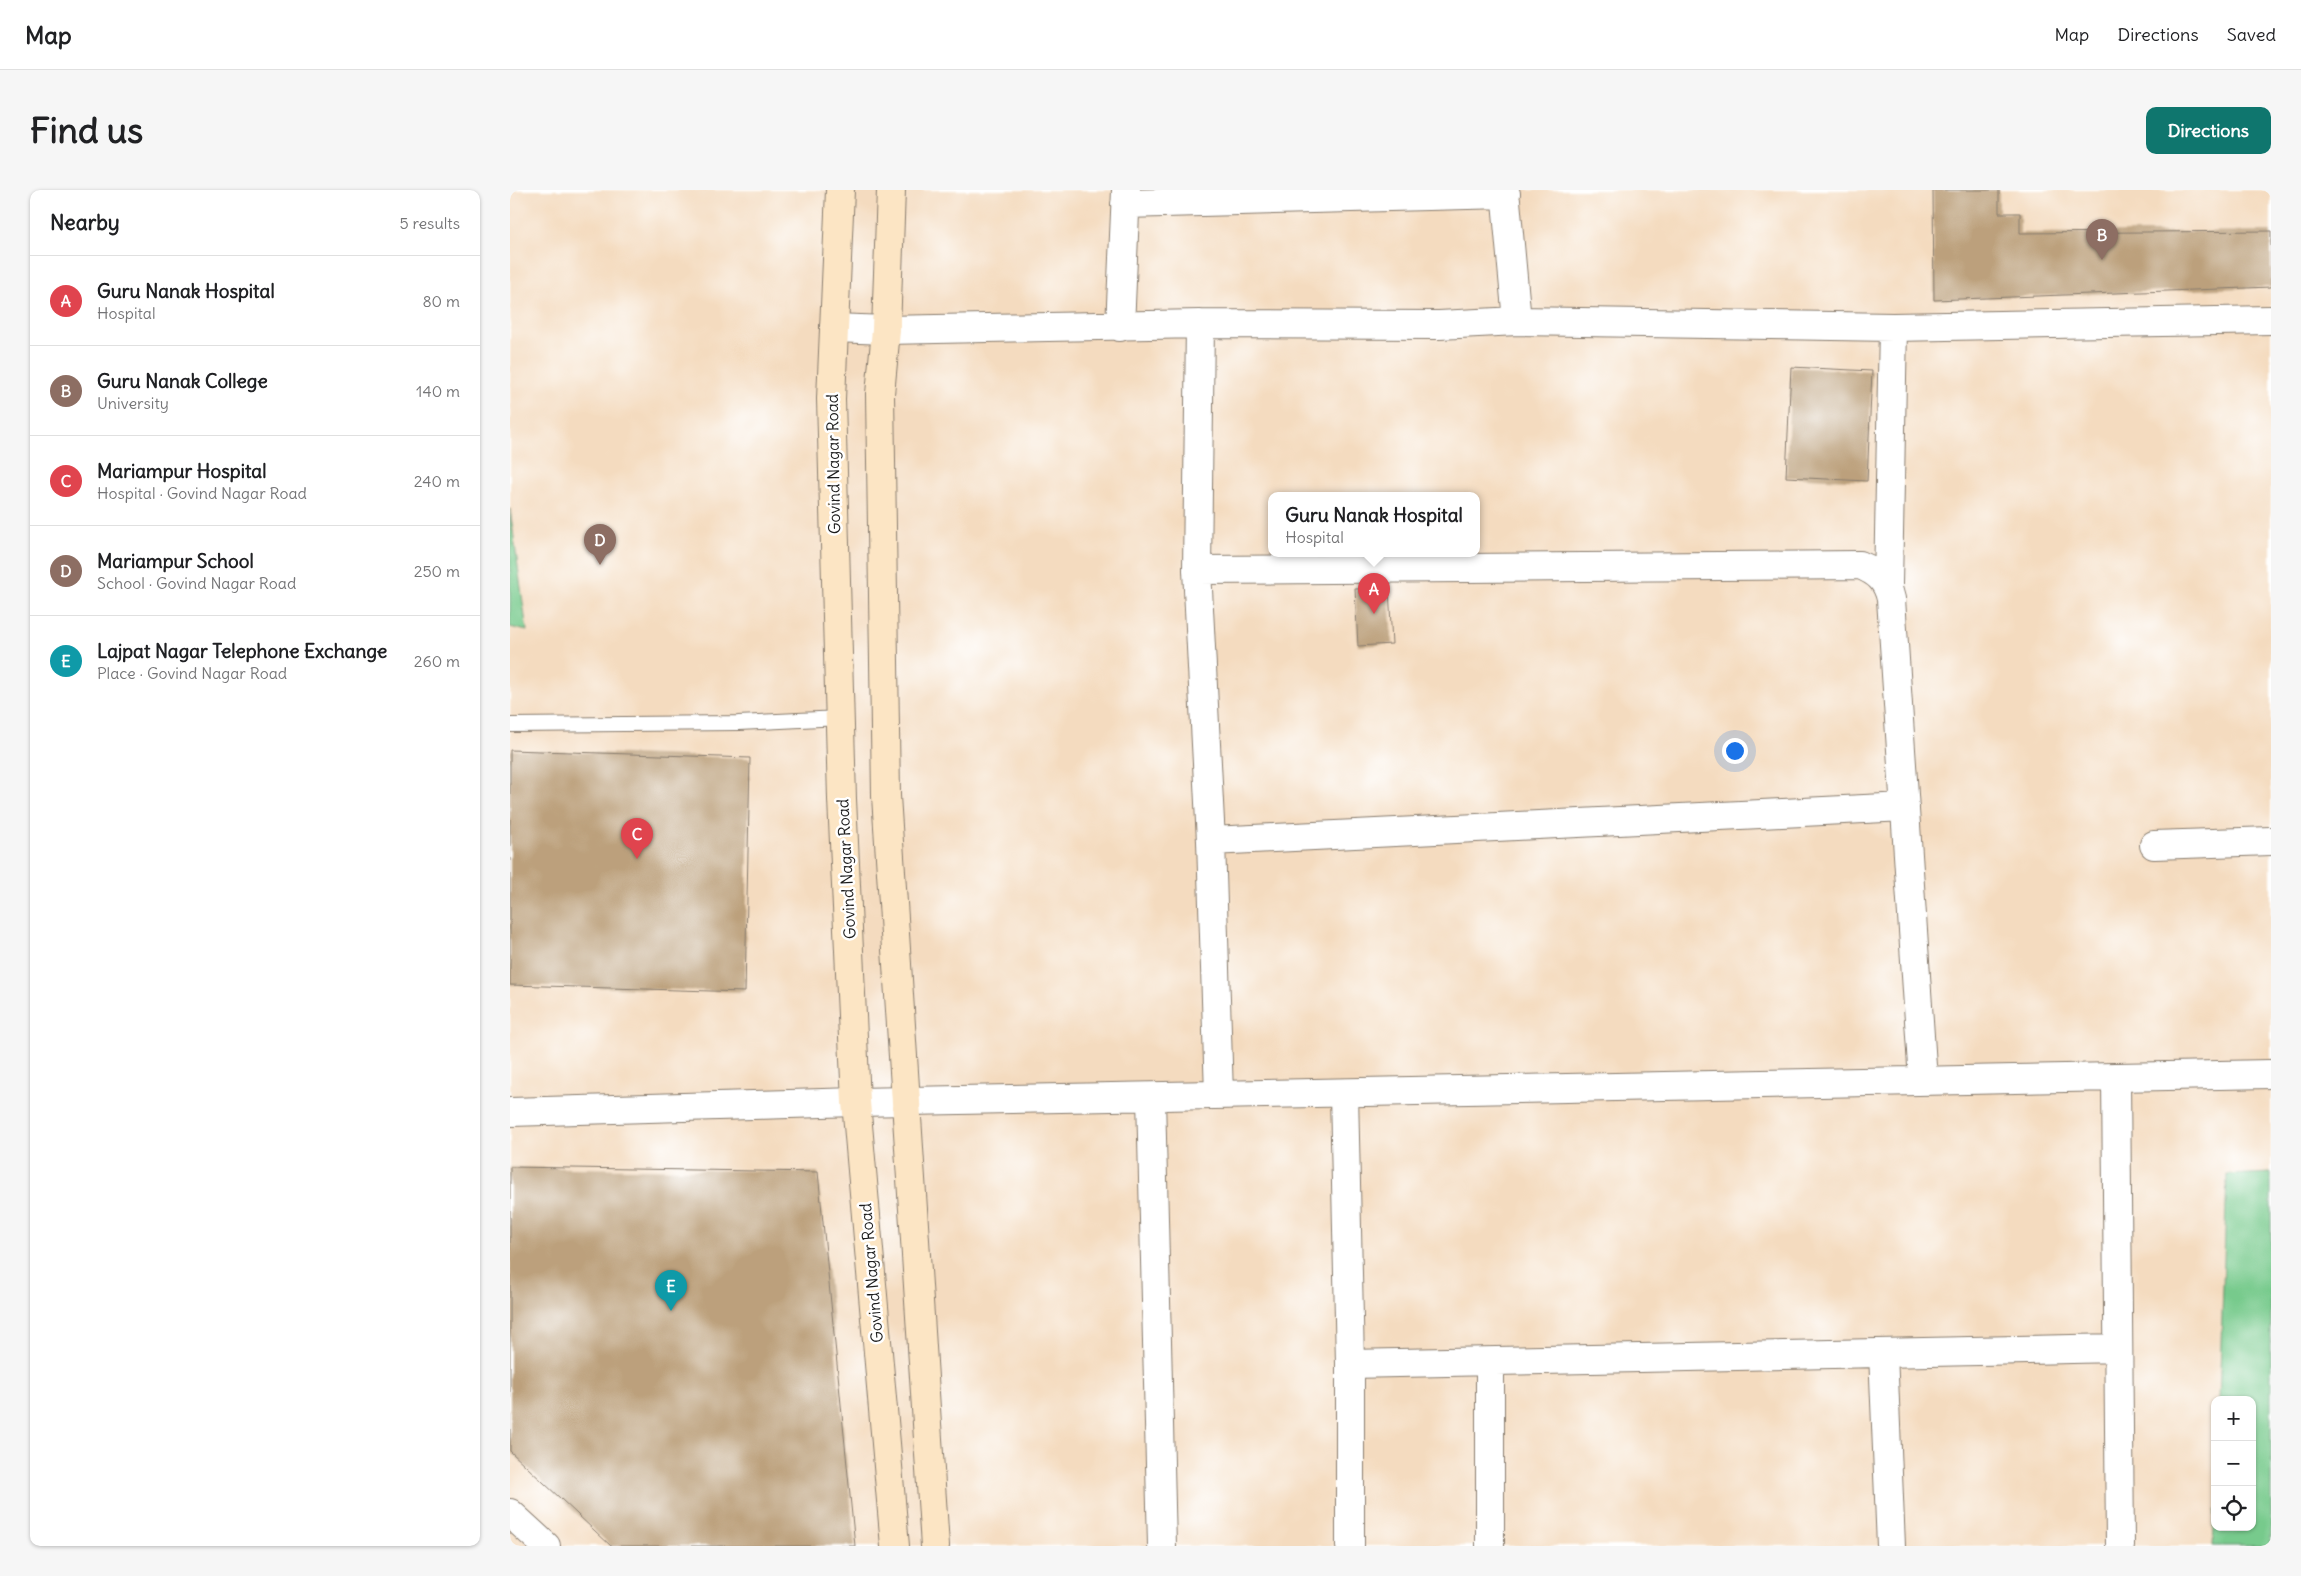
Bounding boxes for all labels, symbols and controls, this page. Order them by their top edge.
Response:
text: Map [25,20,72,50]
text: Map [2054,23,2089,46]
text: Directions [2117,23,2199,46]
text: Saved [2227,23,2276,46]
button: Directions [2146,107,2271,154]
text: Find us [30,108,143,152]
text: Nearby [50,209,120,236]
text: 5 results [399,213,460,233]
pin: B [2086,219,2118,260]
text: Guru Nanak Hospital [97,279,275,303]
text: A [61,291,71,311]
text: 80 m [422,291,460,311]
text: Hospital [97,303,156,323]
text: Guru Nanak College [97,369,268,393]
text: B [61,381,71,401]
text: 140 m [416,381,460,401]
text: University [97,393,169,413]
street label: Govind Nagar Road [822,394,844,534]
text: Mariampur Hospital [97,459,266,483]
text: C [61,471,71,491]
text: 240 m [414,471,460,491]
text: Hospital · Govind Nagar Road [97,483,307,503]
popup [1268,492,1480,557]
text: Guru Nanak Hospital [1285,503,1463,527]
pin: D [584,524,616,565]
text: Hospital [1285,527,1344,547]
text: Mariampur School [97,549,254,573]
text: D [60,561,72,581]
text: 250 m [414,561,460,581]
text: School · Govind Nagar Road [97,573,296,593]
pin: A [1358,573,1390,614]
text: Lajpat Nagar Telephone Exchange [97,639,387,663]
text: E [61,651,71,671]
text: 260 m [414,651,460,671]
text: Place · Govind Nagar Road [97,663,287,683]
your location [1722,738,1748,764]
street label: Govind Nagar Road [832,798,860,940]
pin: C [621,818,653,859]
street label: Govind Nagar Road [855,1202,887,1344]
pin: E [655,1270,687,1311]
map controls [2211,1396,2256,1531]
button: + [2211,1396,2256,1441]
button: − [2211,1441,2256,1486]
button: locate [2211,1486,2256,1531]

